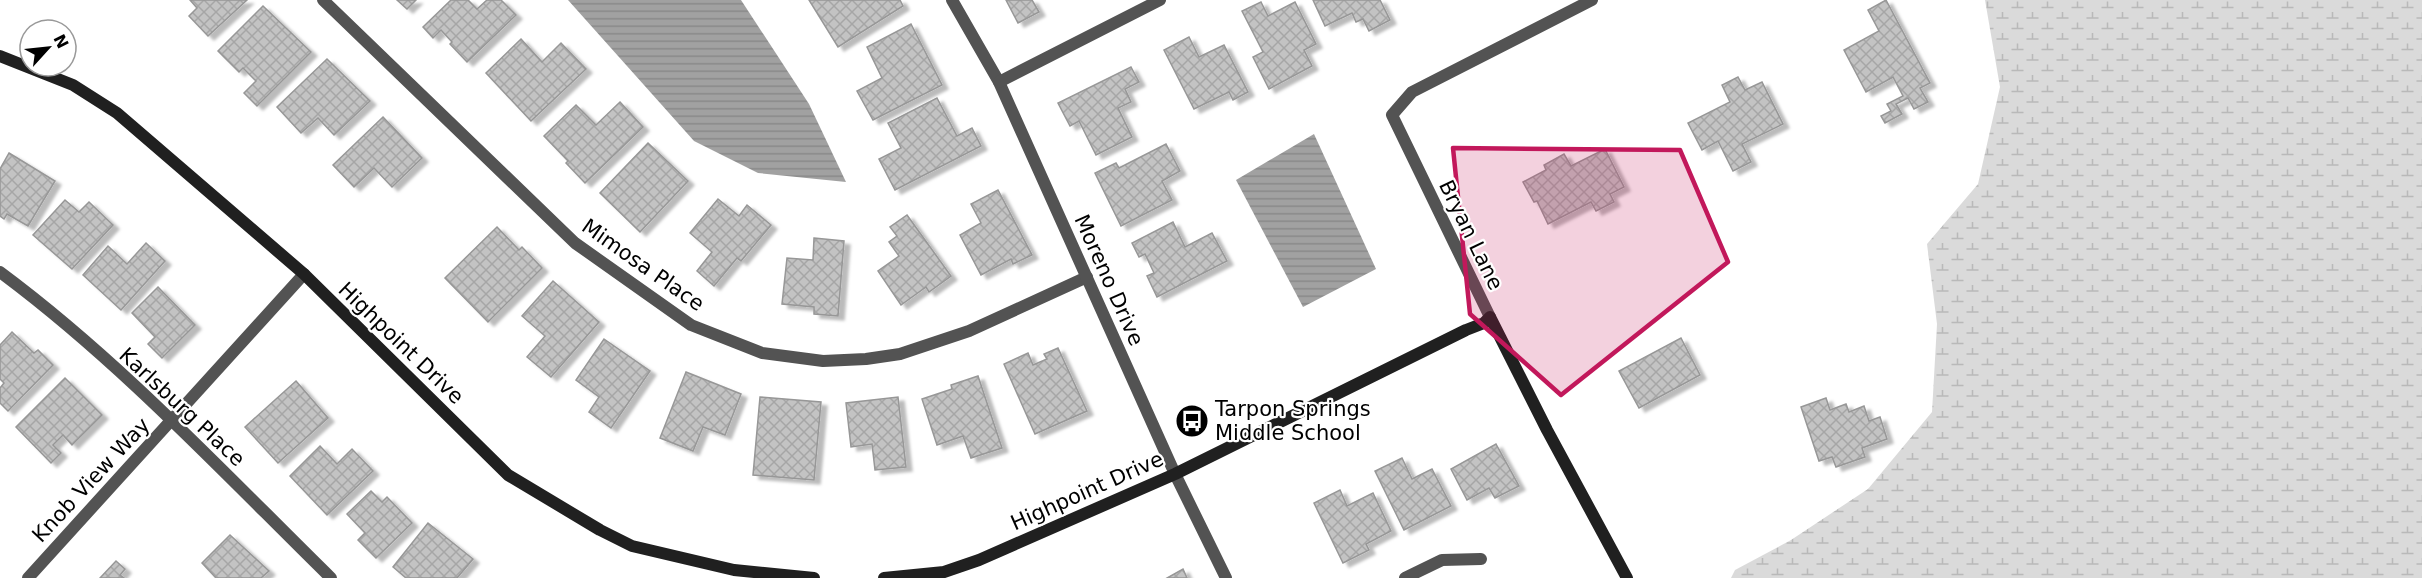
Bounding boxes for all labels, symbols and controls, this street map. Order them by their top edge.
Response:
north arrow [18,18,78,78]
text: N [49,31,72,52]
street label: Bryan Lane [1434,176,1508,294]
street label: Moreno Drive [1069,211,1149,349]
street label: Mimosa Place [577,214,709,316]
street label: Highpoint Drive [334,277,468,409]
street label: Karlsburg Place [114,343,250,471]
place label: Tarpon Springs Middle School [1214,397,1371,445]
bus stop icon: Tarpon Springs Middle School [1174,403,1210,439]
street label: Knob View Way [27,413,155,547]
street label: Highpoint Drive [1007,447,1167,535]

